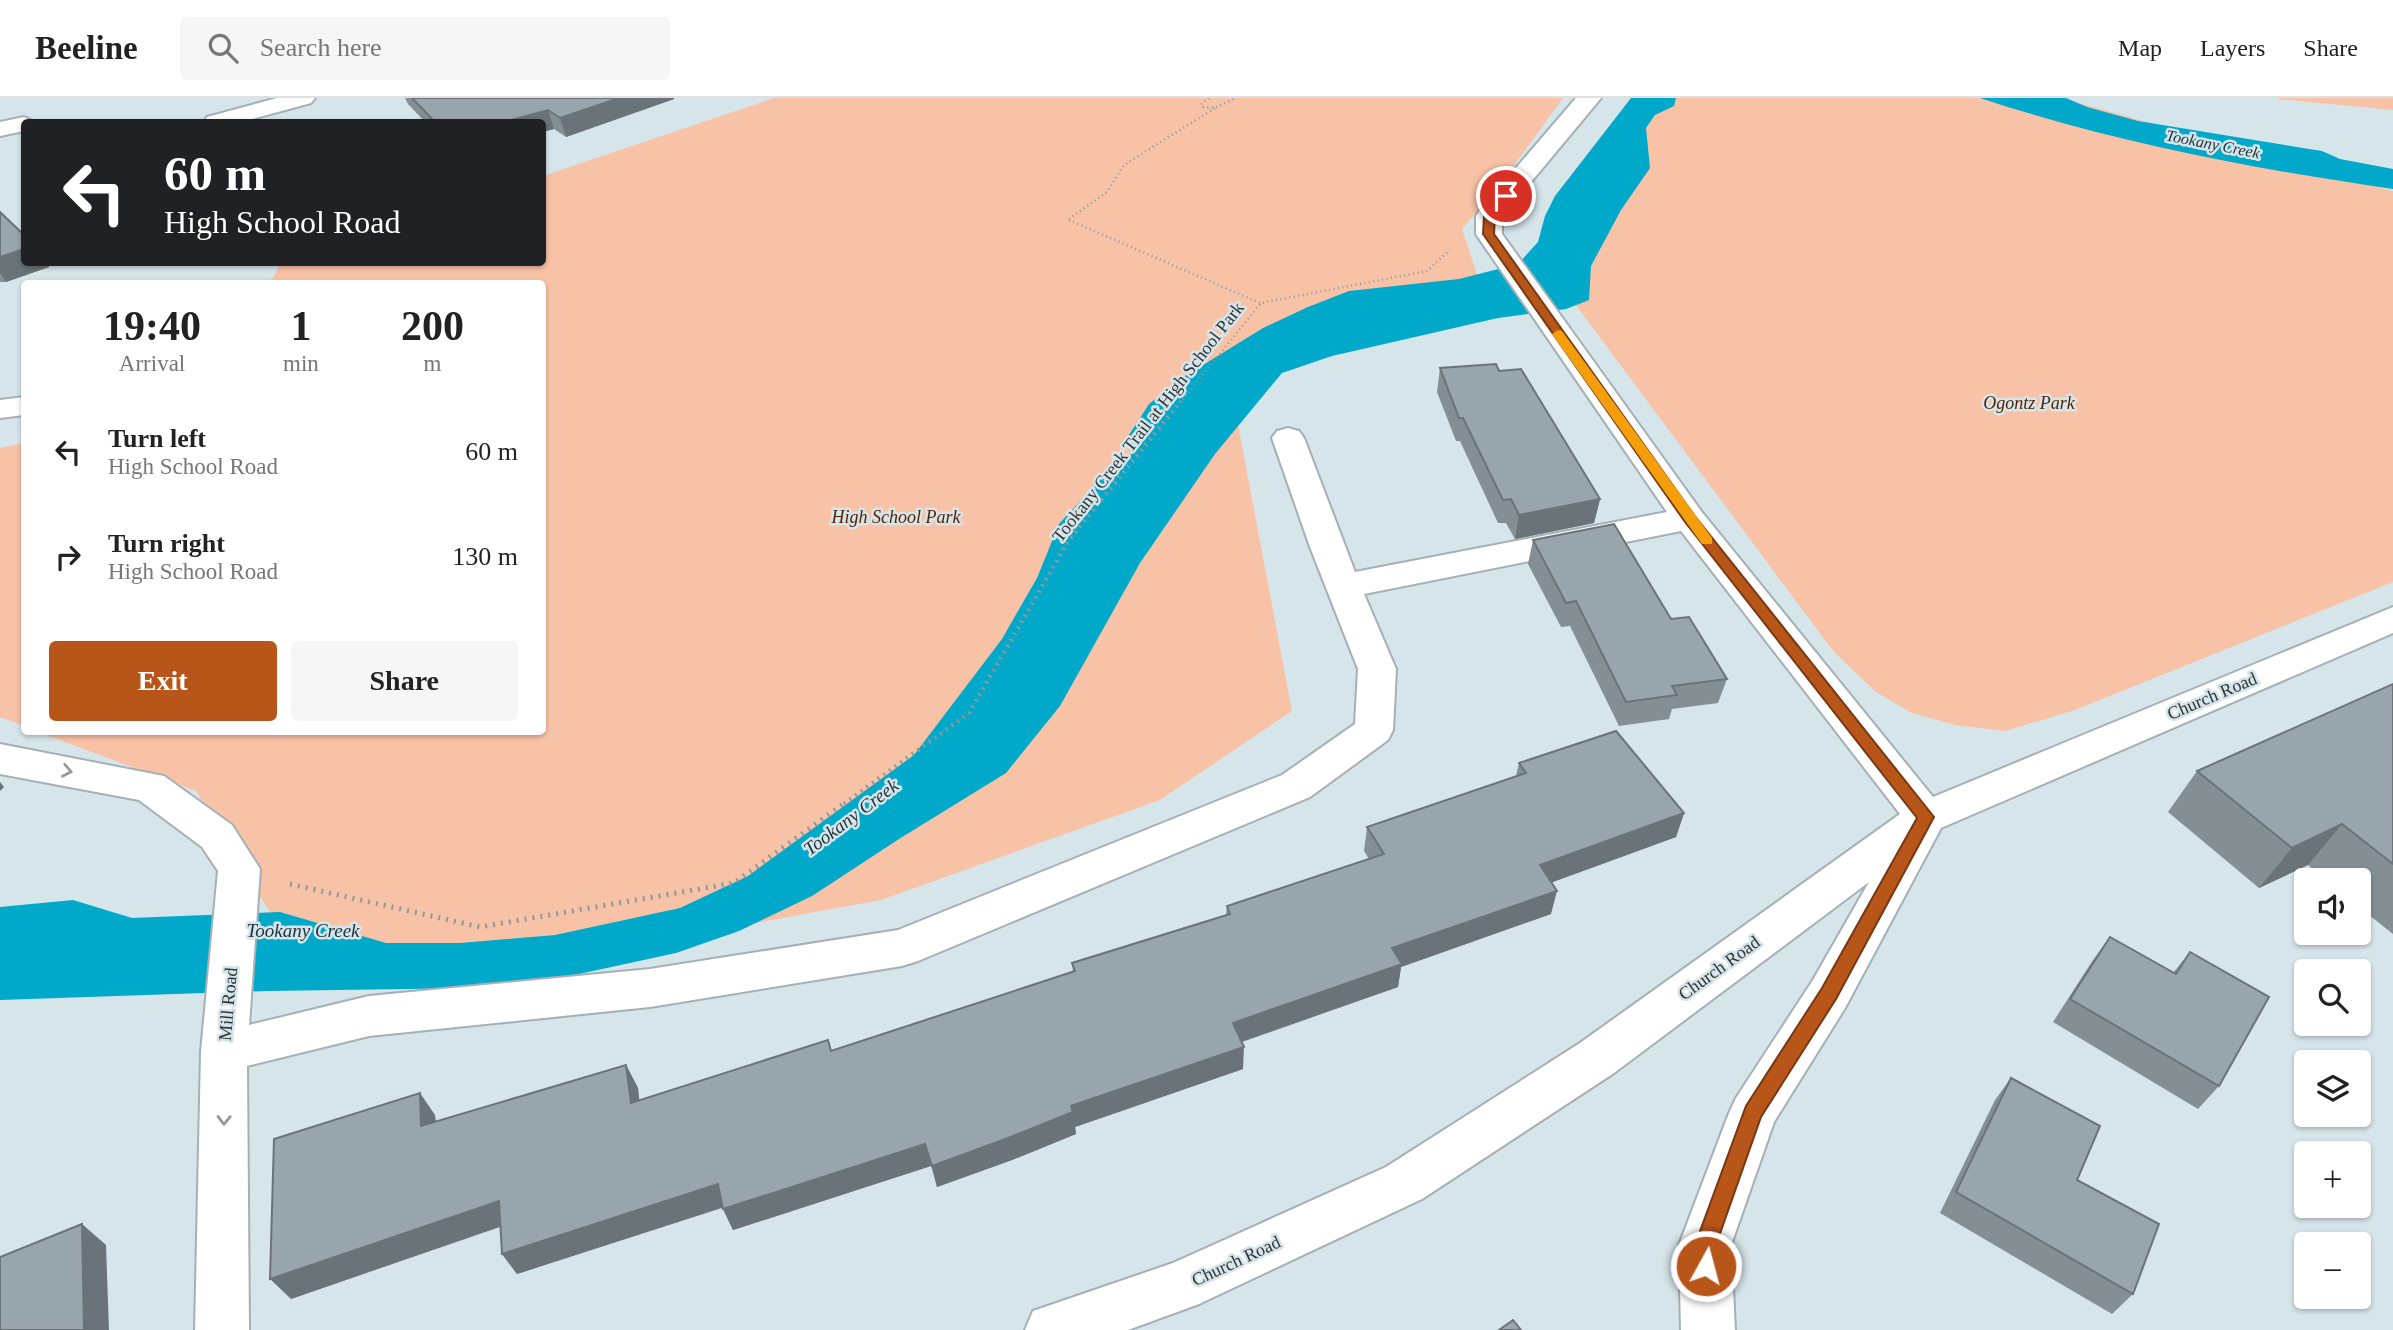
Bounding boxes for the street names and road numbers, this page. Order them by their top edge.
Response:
street label: Tookany Creek Trail at High School Park [1048,298,1248,546]
street label: Church Road [2164,668,2260,724]
street label: Church Road [1674,932,1764,1004]
street label: Mill Road [215,967,241,1041]
street label: Church Road [1189,1232,1283,1290]

